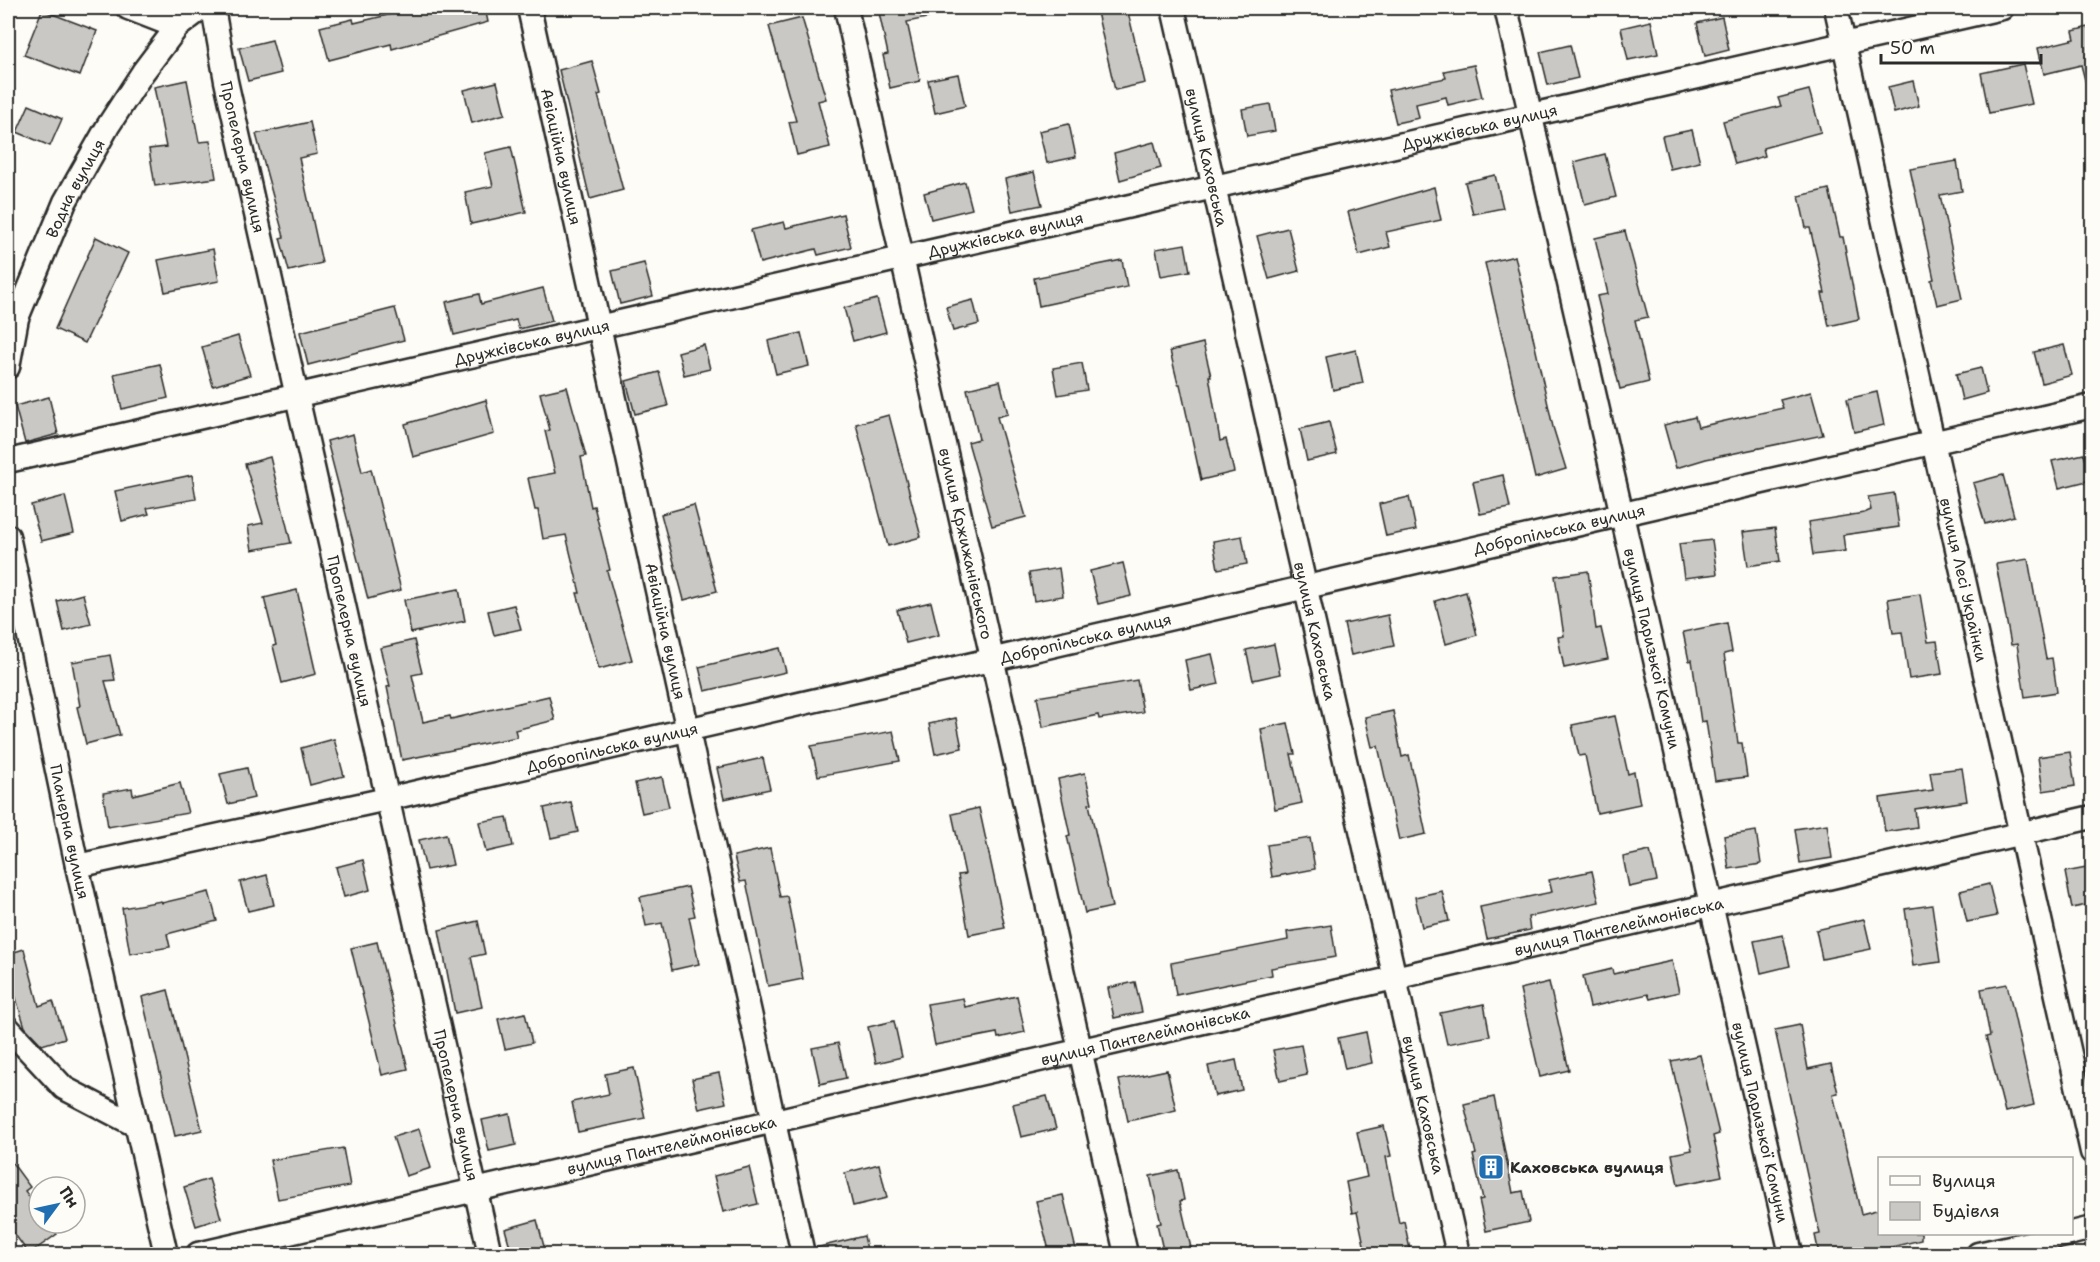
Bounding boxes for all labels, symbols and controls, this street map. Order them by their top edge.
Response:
scale bar [1881,27,2042,65]
text: 50 m [1890,36,1935,60]
street label: Пропелерна вулиця [216,79,270,235]
street label: Авіаційна вулиця [536,86,587,227]
street label: вулиця Каховська [1181,86,1233,229]
street label: Дружківська вулиця [1400,99,1559,155]
street label: Водна вулиця [41,135,109,241]
street label: Дружківська вулиця [926,207,1085,262]
street label: Дружківська вулиця [452,314,612,370]
street label: вулиця Кржижанівського [935,446,998,642]
street label: вулиця Лесі Українки [1935,496,1993,664]
street label: Добропільська вулиця [1471,499,1647,559]
street label: вулиця Паризької Комуни [1619,546,1686,751]
street label: Пропелерна вулиця [323,553,377,709]
street label: вулиця Каховська [1289,560,1342,702]
street label: Авіаційна вулиця [641,561,691,701]
street label: Добропільська вулиця [998,608,1173,668]
street label: Добропільська вулиця [524,717,700,777]
street label: Планерна вулиця [45,762,95,901]
street label: вулиця Пантелеймонівська [1512,892,1725,961]
street label: вулиця Пантелеймонівська [1038,1001,1252,1070]
street label: вулиця Паризької Комуни [1728,1020,1794,1225]
street label: Пропелерна вулиця [429,1027,484,1183]
street label: вулиця Каховська [1398,1033,1450,1176]
street label: вулиця Пантелеймонівська [565,1110,778,1179]
building icon: Каховська вулиця [1476,1152,1506,1182]
place label: Каховська вулиця [1510,1157,1664,1178]
legend [1878,1157,2073,1235]
text: Вулиця [1932,1169,1996,1193]
north arrow [27,1175,87,1235]
text: Пн [55,1183,84,1212]
text: Будівля [1932,1199,2000,1223]

